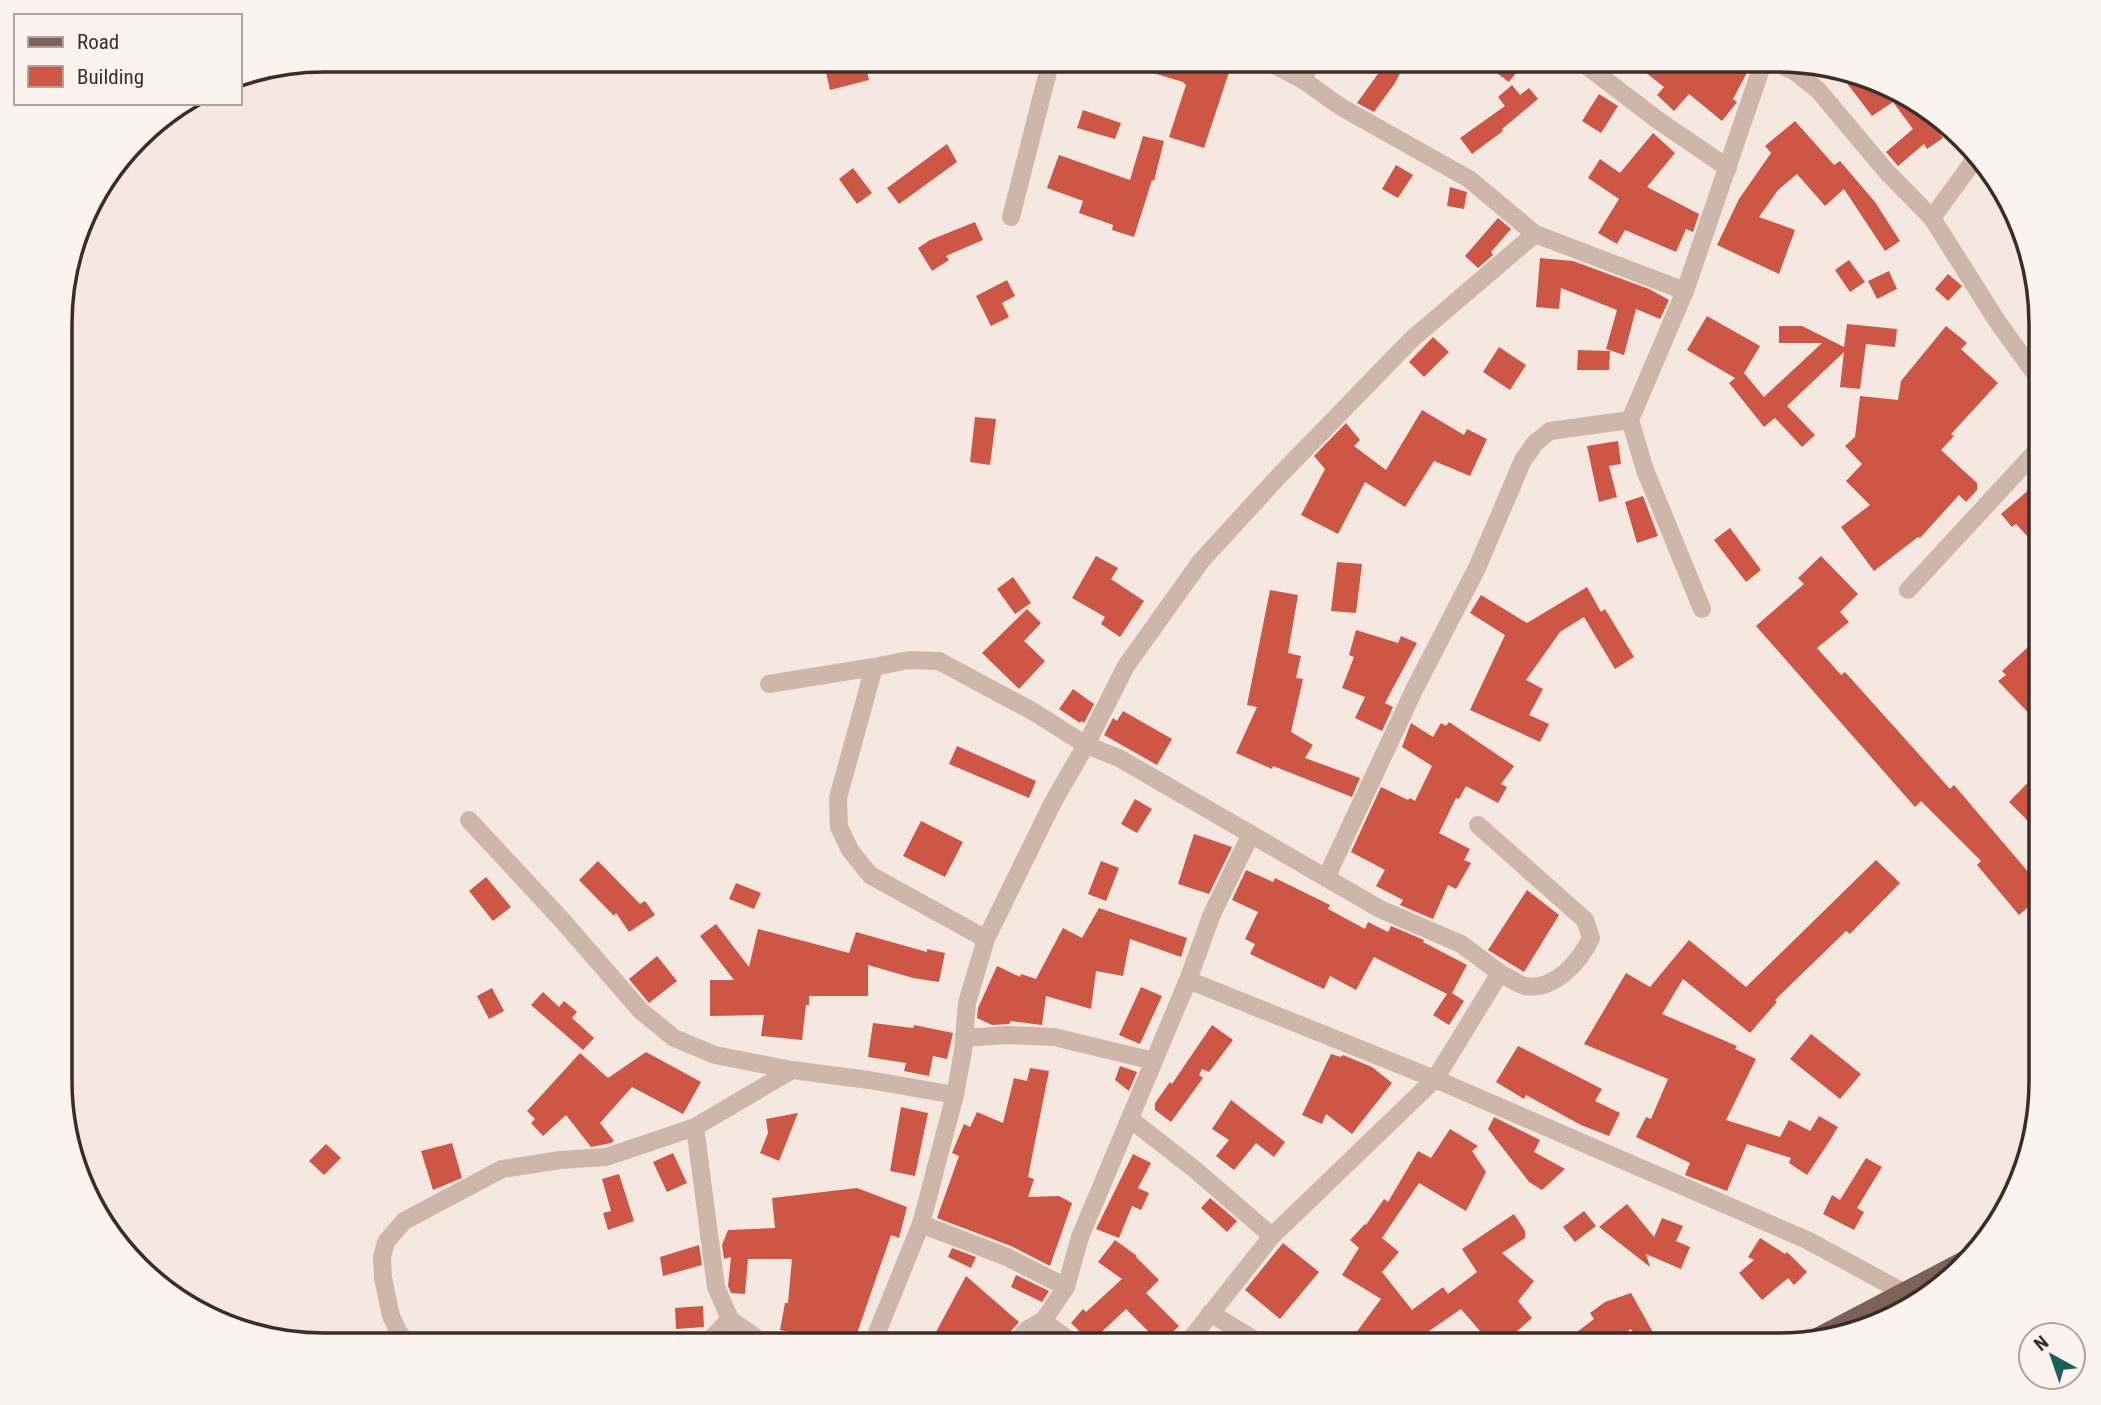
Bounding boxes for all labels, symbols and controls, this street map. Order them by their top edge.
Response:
legend [14,14,242,105]
text: Road [77,30,119,54]
text: Building [77,65,144,89]
north arrow [2017,1321,2087,1391]
text: N [2030,1331,2053,1356]

